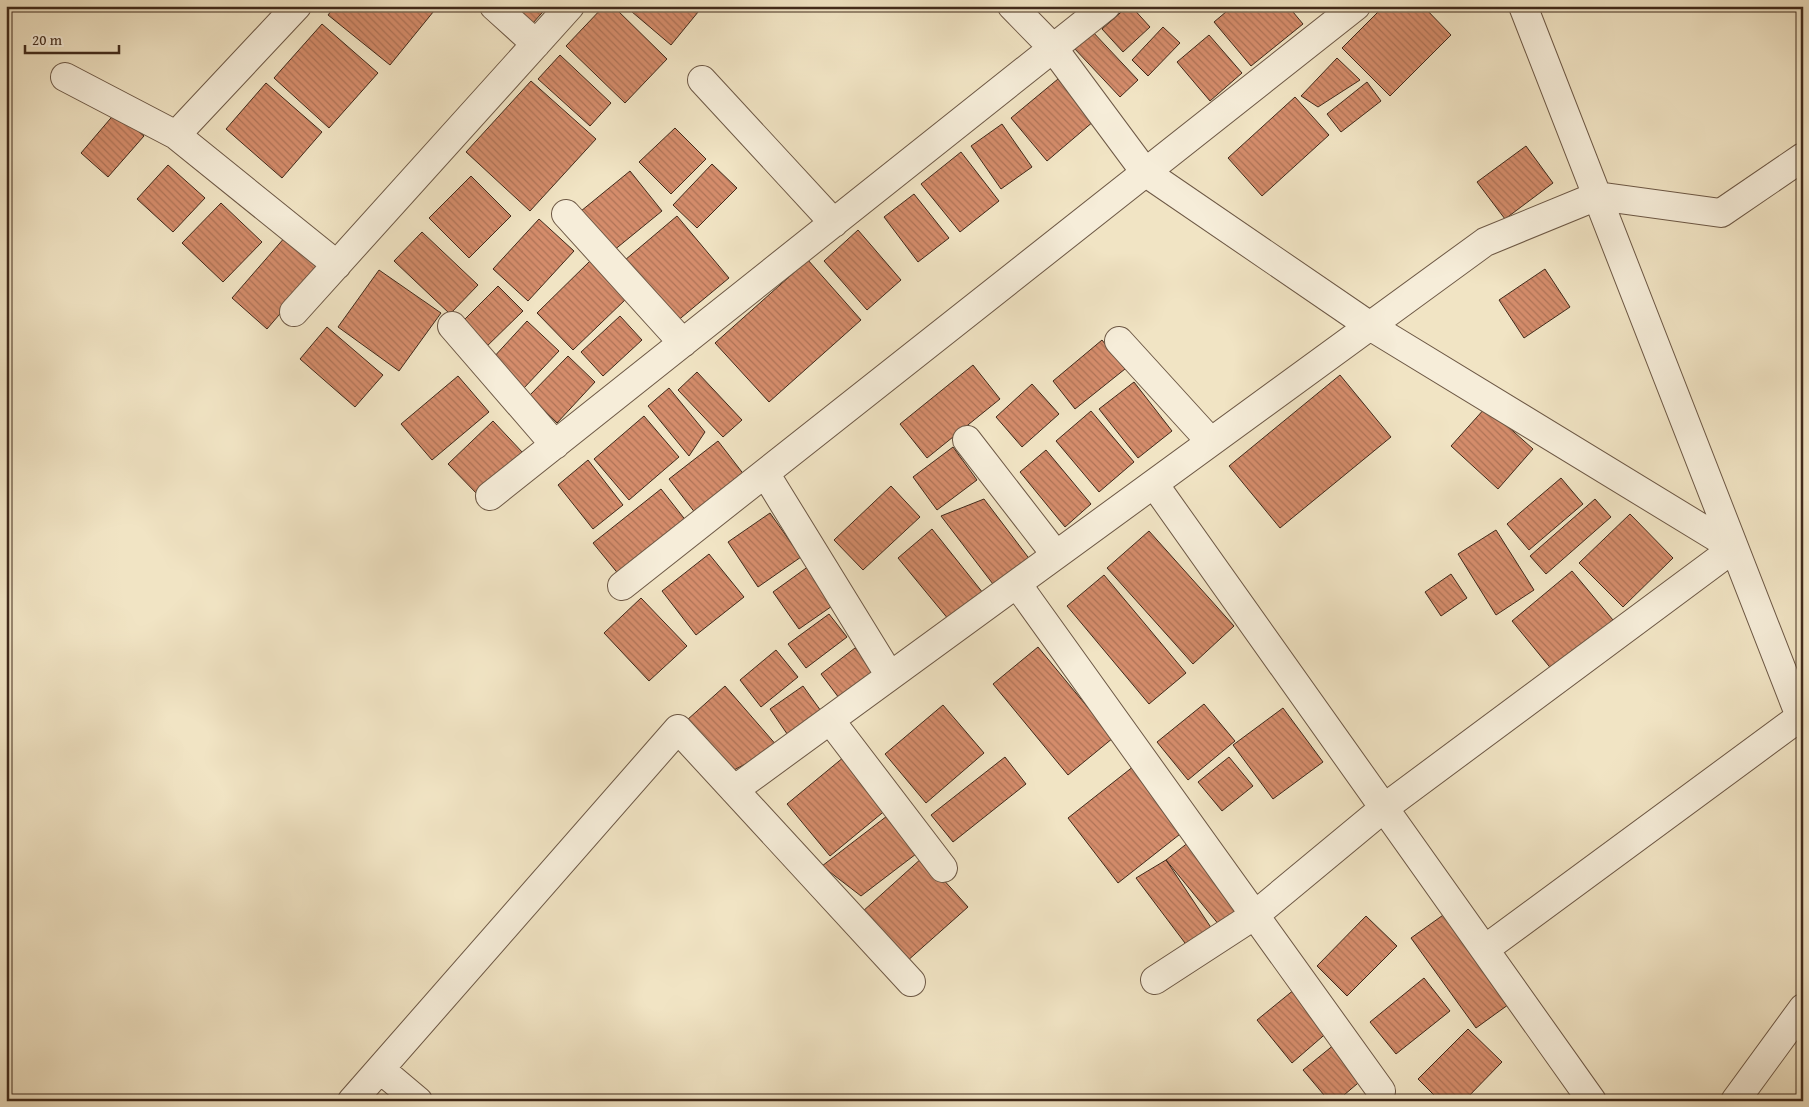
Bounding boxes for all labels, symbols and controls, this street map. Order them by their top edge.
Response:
scale bar [25,22,119,54]
text: 20 m [32,29,63,50]

